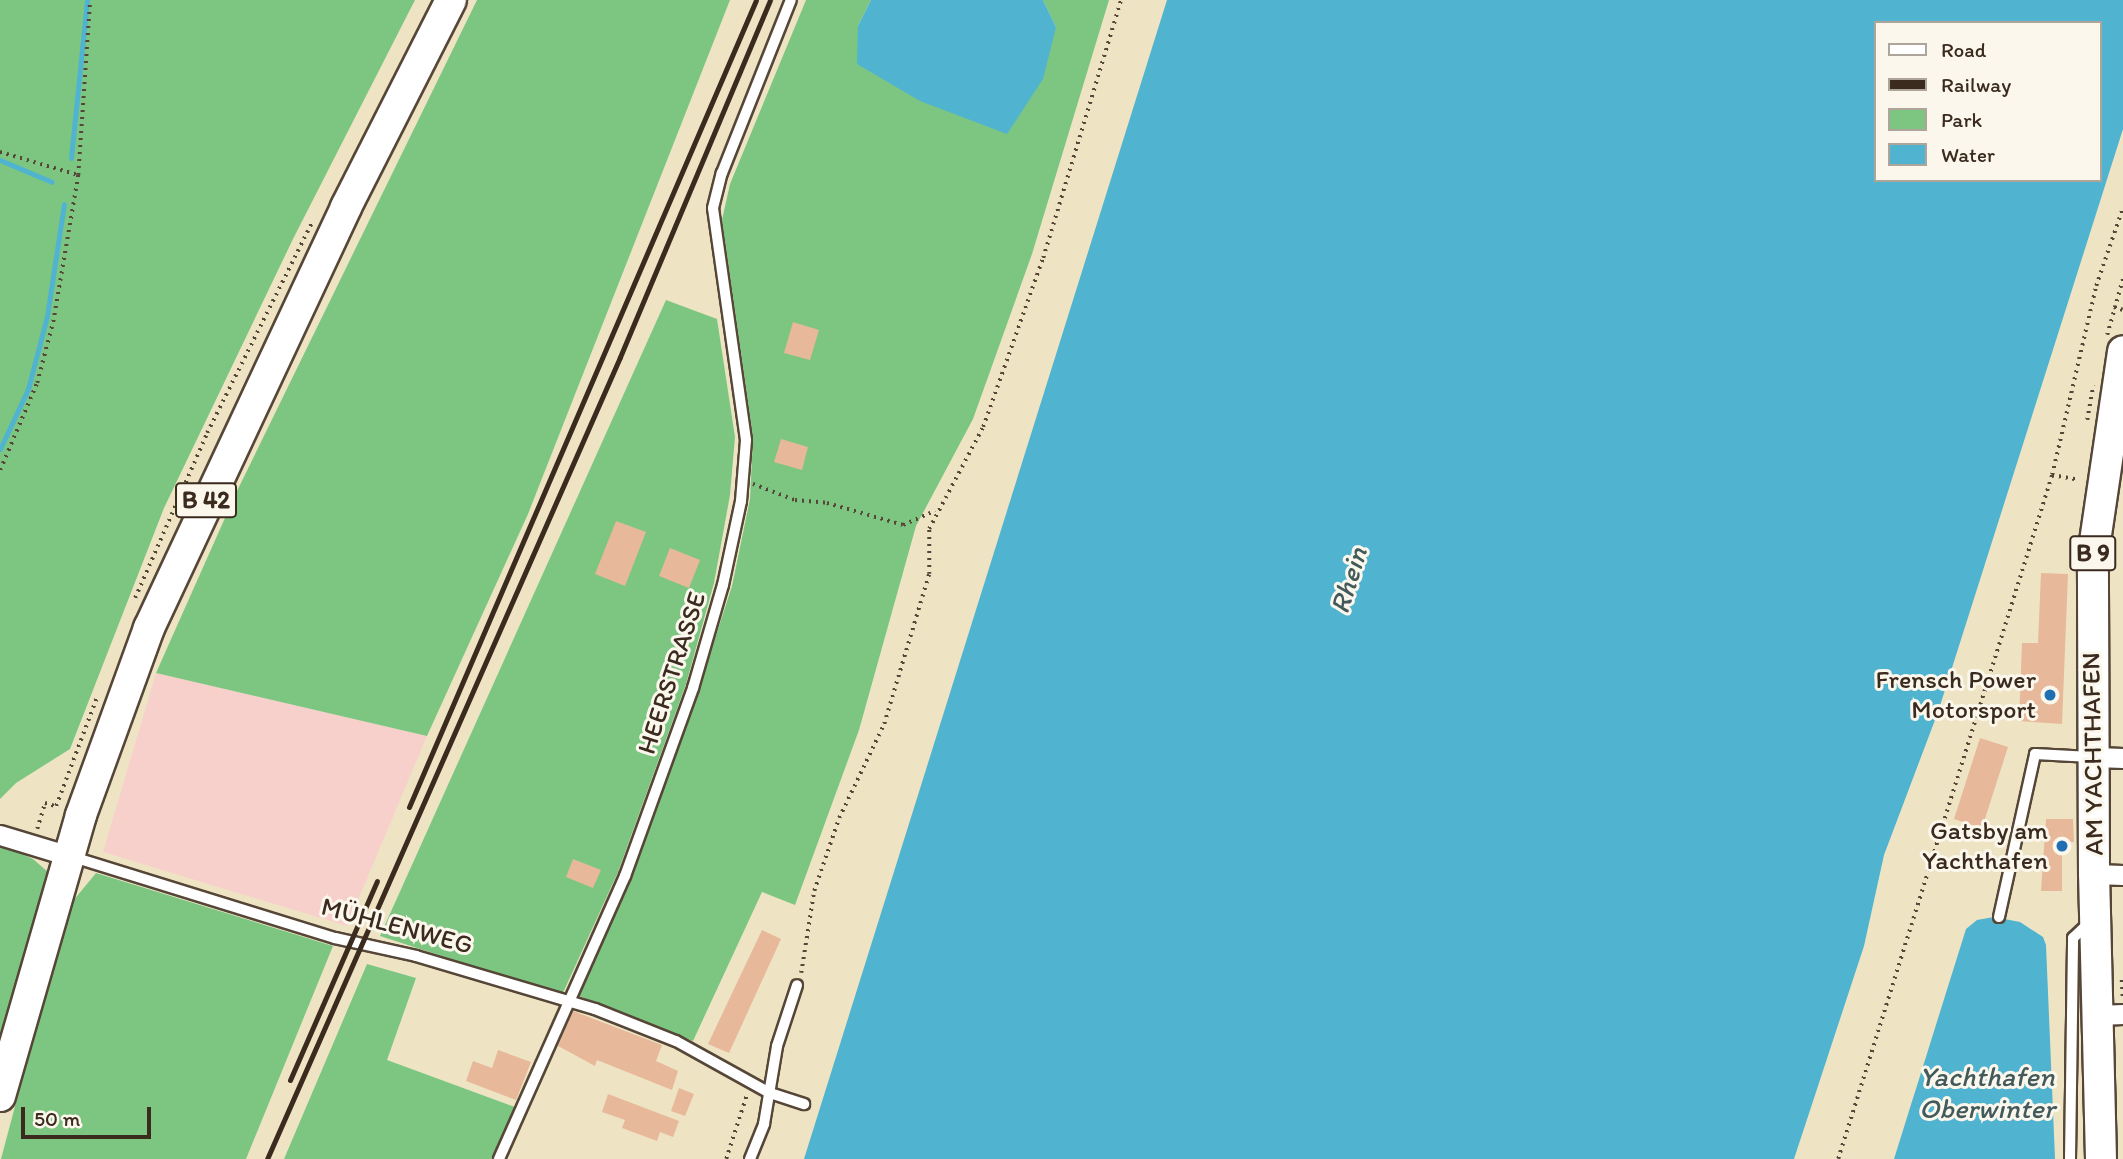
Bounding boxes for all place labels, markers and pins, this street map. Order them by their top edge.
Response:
place label: Frensch Power Motorsport [1876,664,2036,726]
marker: Frensch Power Motorsport [2042,687,2058,703]
place label: Gatsby am Yachthafen [1922,815,2048,876]
marker: Gatsby am Yachthafen [2054,838,2070,854]

